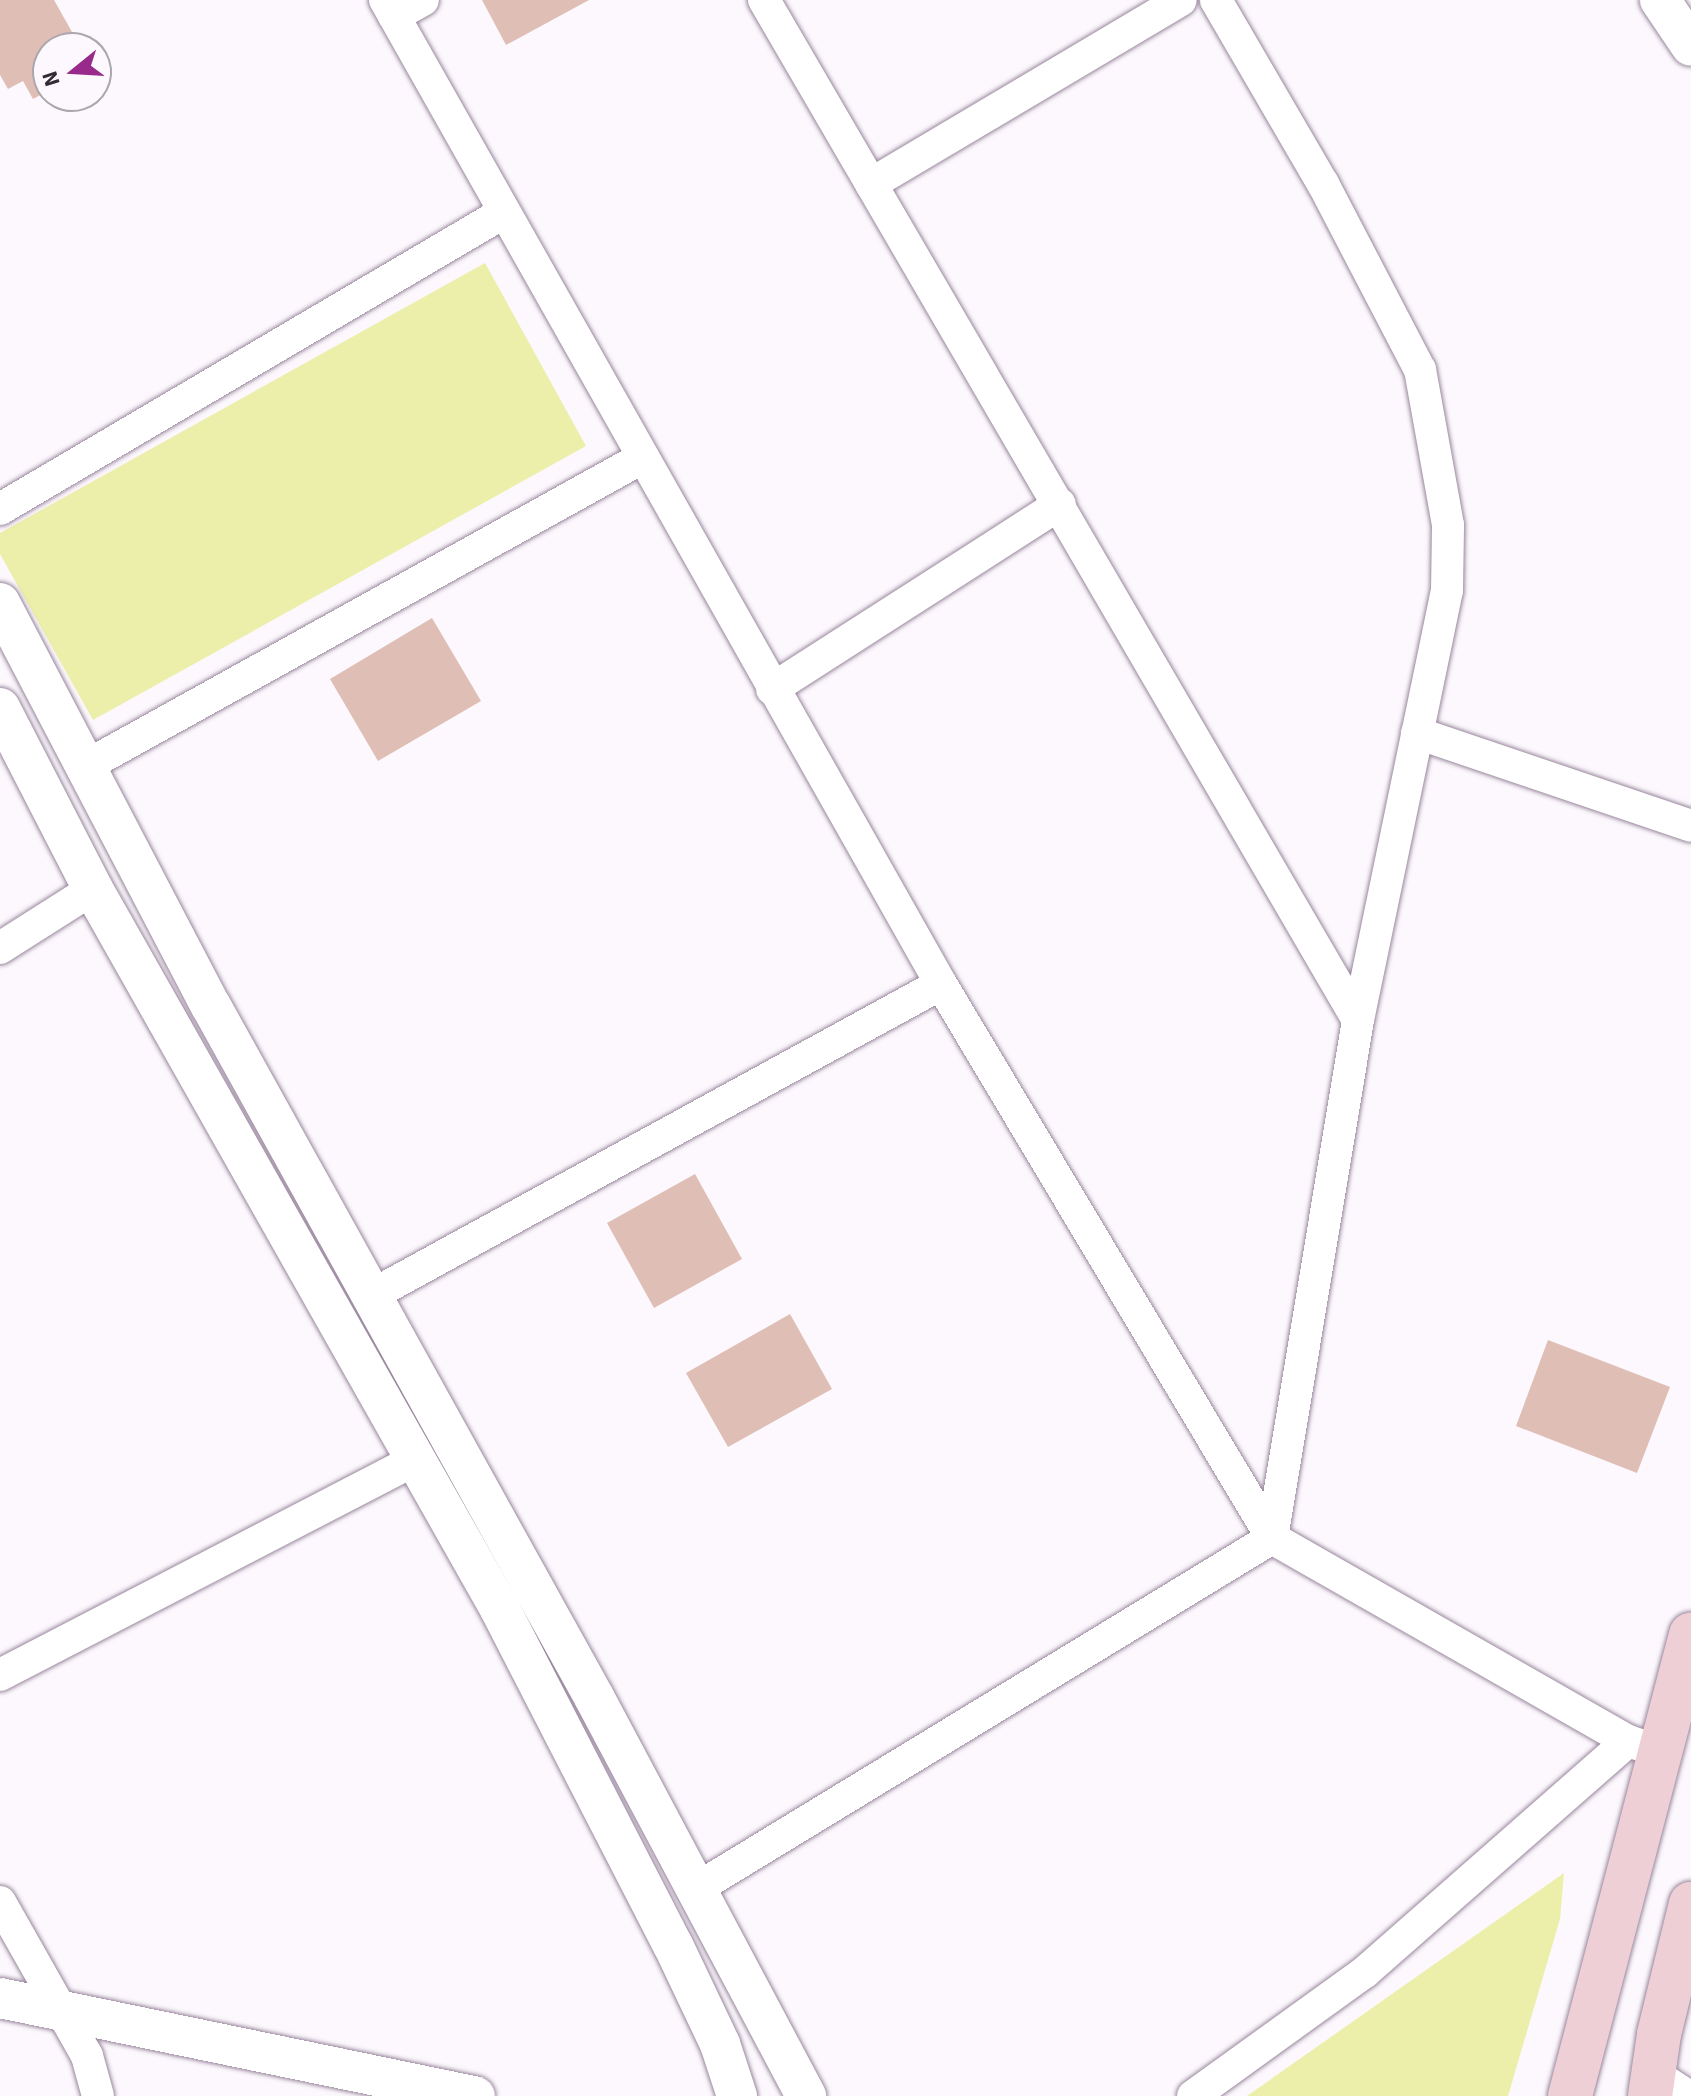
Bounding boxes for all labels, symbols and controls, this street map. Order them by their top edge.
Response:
north arrow [32,32,112,112]
text: N [34,67,69,91]

